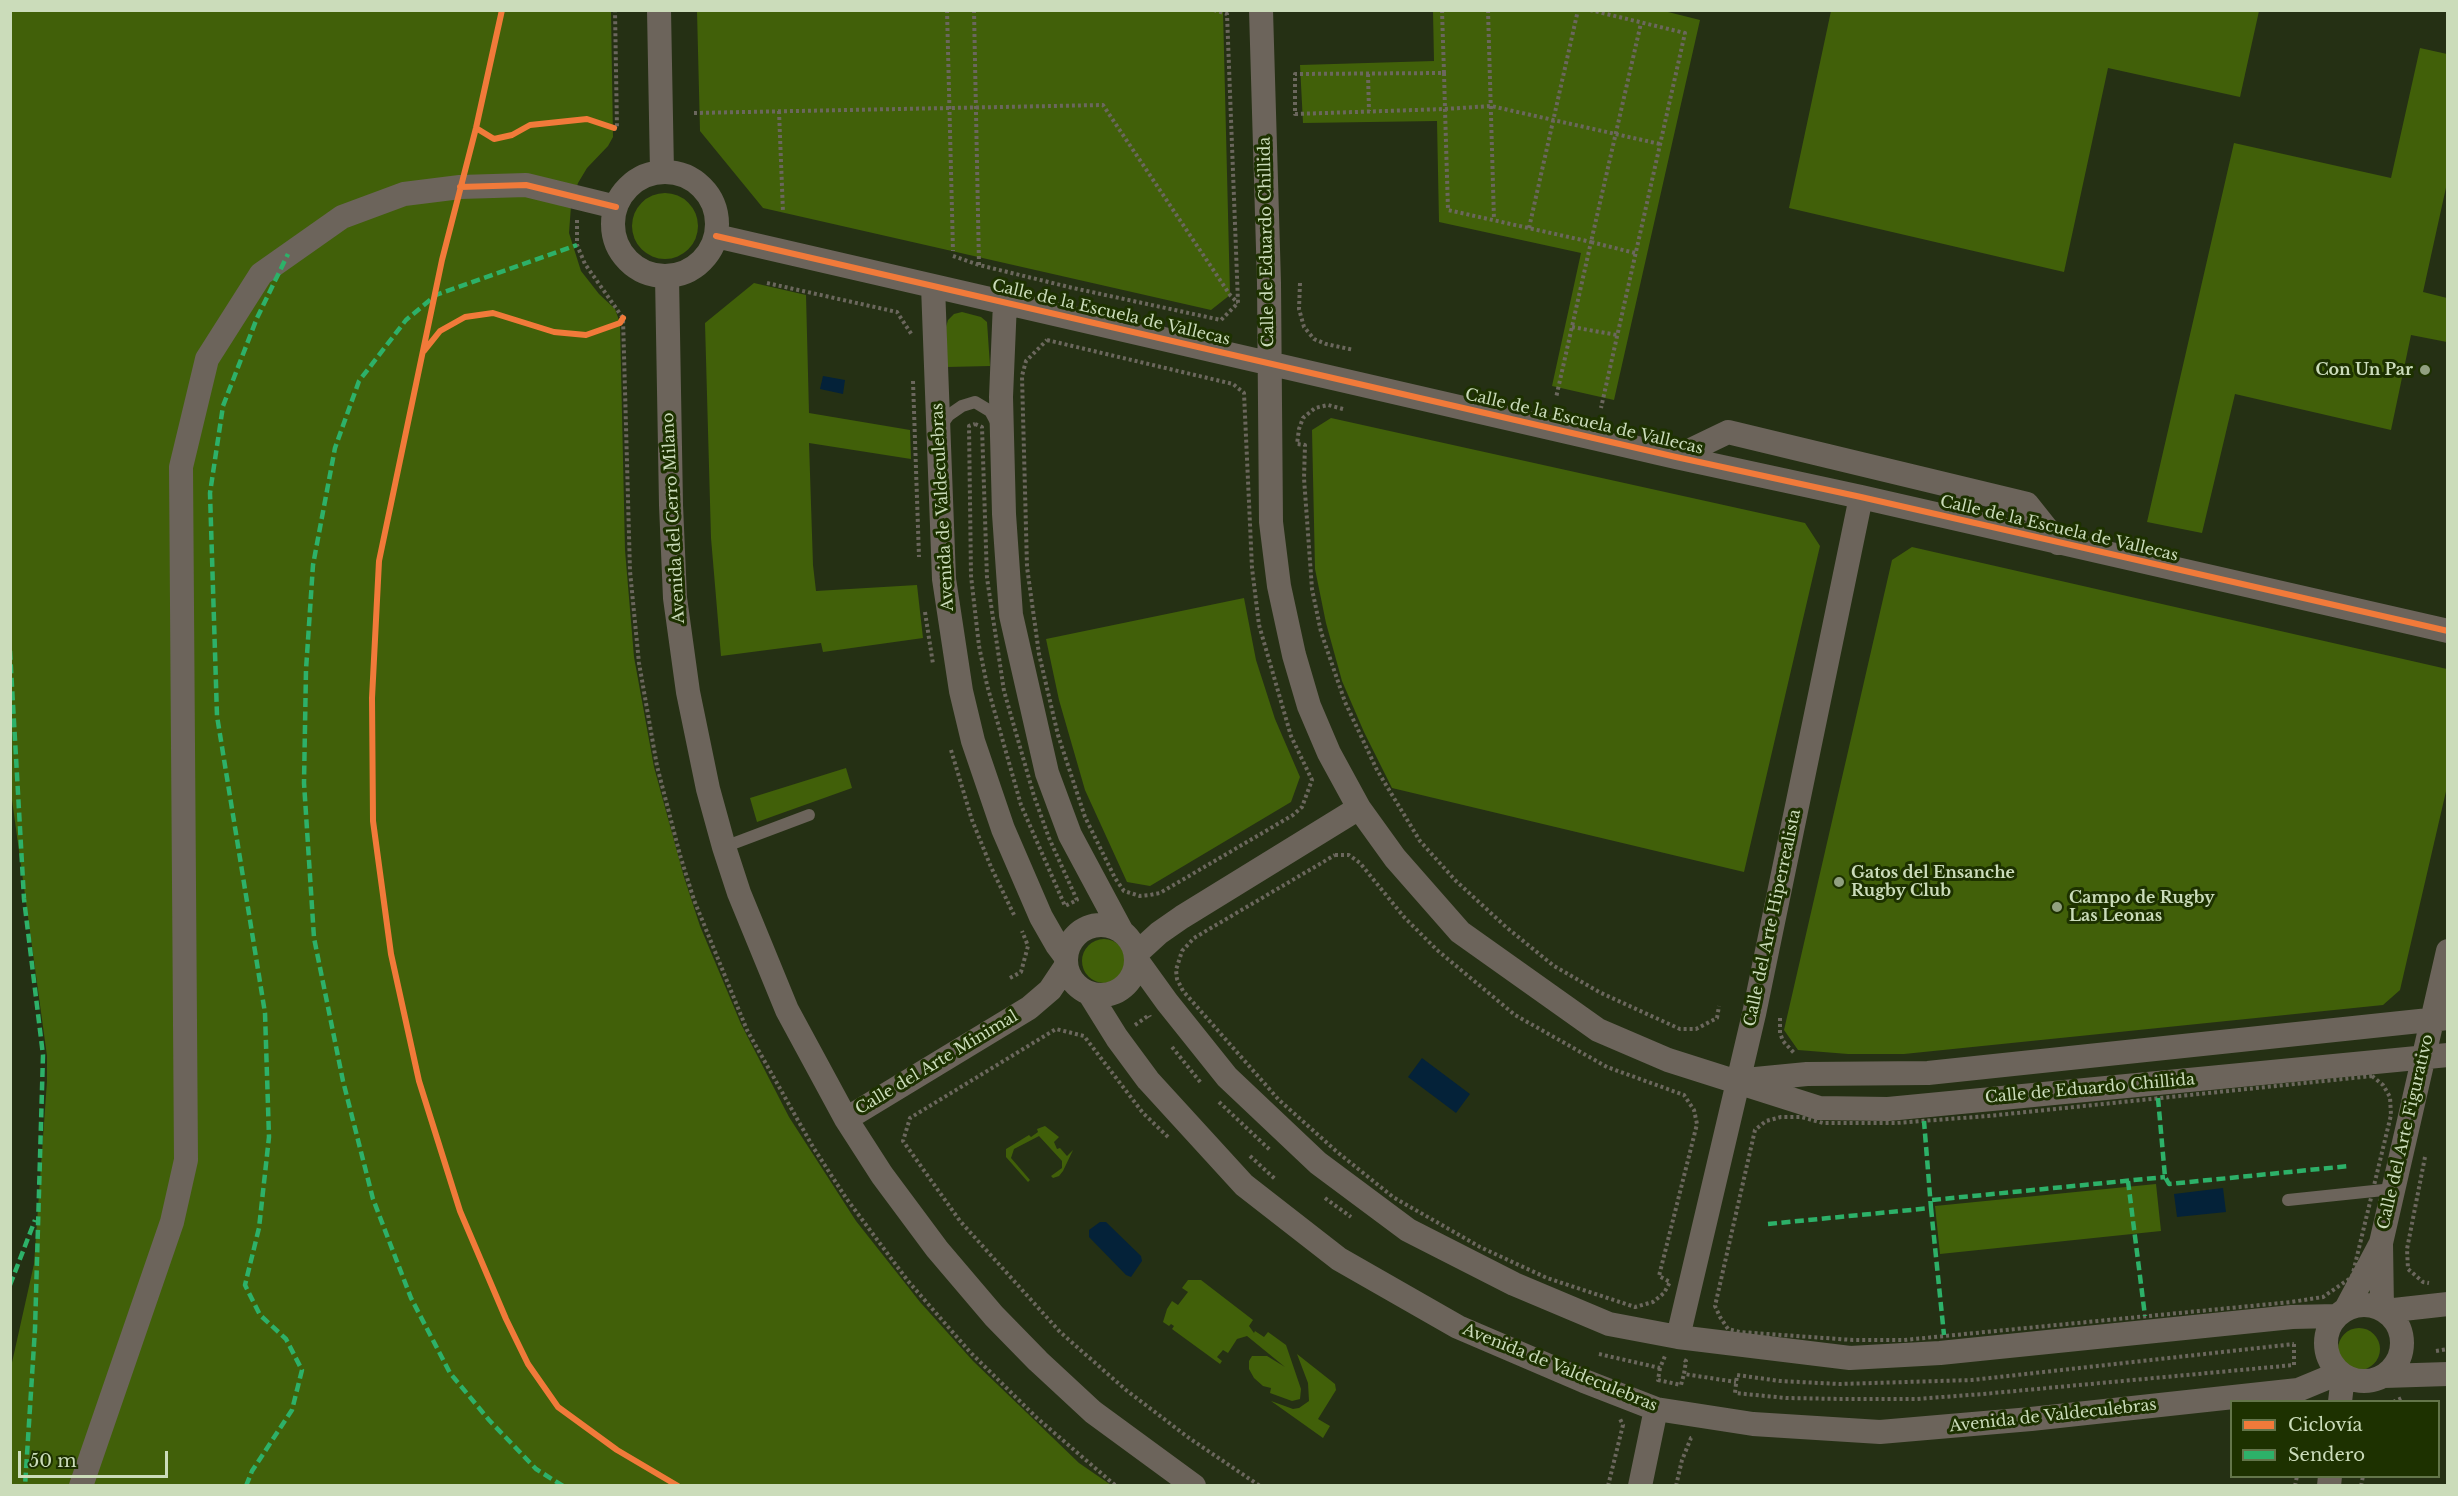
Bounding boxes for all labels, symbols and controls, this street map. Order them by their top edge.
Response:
street label: Calle de Eduardo Chillida [1256,137,1278,347]
street label: Calle de la Escuela de Vallecas [990,276,1232,350]
place label: Con Un Par [2315,360,2413,380]
marker: Con Un Par [2418,363,2432,377]
street label: Calle de la Escuela de Vallecas [1463,385,1705,459]
street label: Avenida de Valdeculebras [928,403,958,611]
street label: Avenida del Cerro Milano [659,412,689,624]
street label: Calle de la Escuela de Vallecas [1938,492,2180,566]
street label: Calle del Arte Hiperrealista [1741,808,1805,1028]
place label: Gatos del Ensanche Rugby Club [1851,863,2015,901]
marker: Gatos del Ensanche Rugby Club [1832,875,1846,889]
place label: Campo de Rugby Las Leonas [2069,888,2214,926]
marker: Campo de Rugby Las Leonas [2050,900,2064,914]
street label: Calle del Arte Minimal [852,1007,1022,1119]
street label: Calle del Arte Figurativo [2374,1033,2438,1231]
street label: Calle de Eduardo Chillida [1984,1070,2196,1108]
street label: Avenida de Valdeculebras [1460,1320,1660,1416]
street label: Avenida de Valdeculebras [1948,1396,2158,1436]
legend [2230,1400,2440,1478]
text: Ciclovía [2288,1414,2363,1436]
scale bar [21,1439,171,1477]
text: Sendero [2288,1444,2365,1466]
text: 50 m [29,1450,77,1472]

